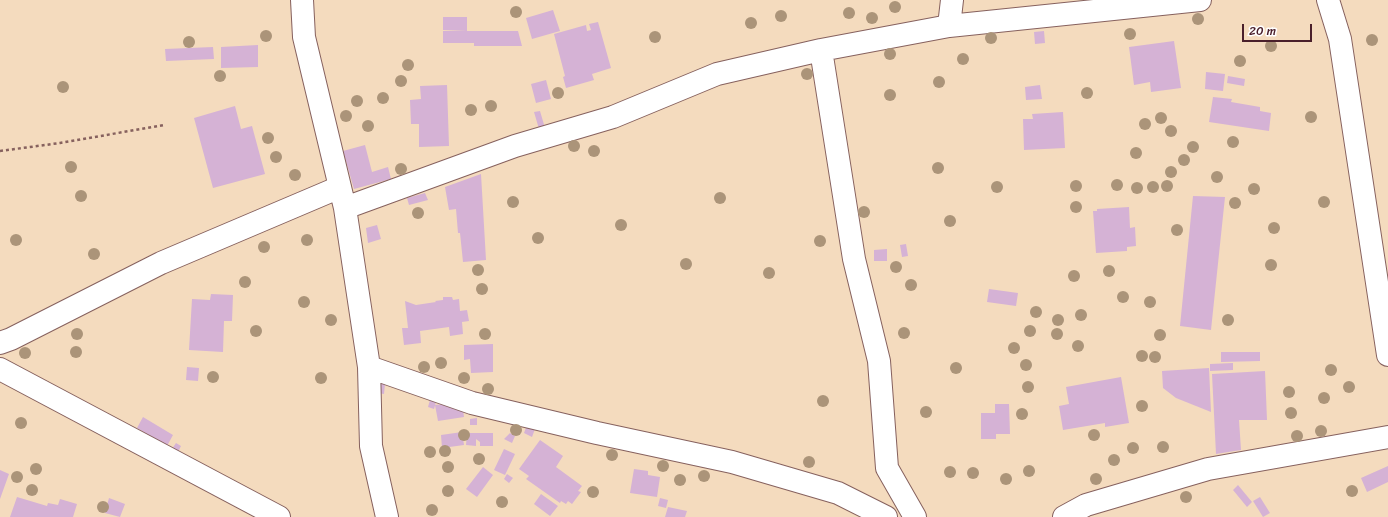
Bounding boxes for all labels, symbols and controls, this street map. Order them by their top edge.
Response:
scale bar [1244,16,1314,42]
text: 20 m [1249,20,1276,42]

